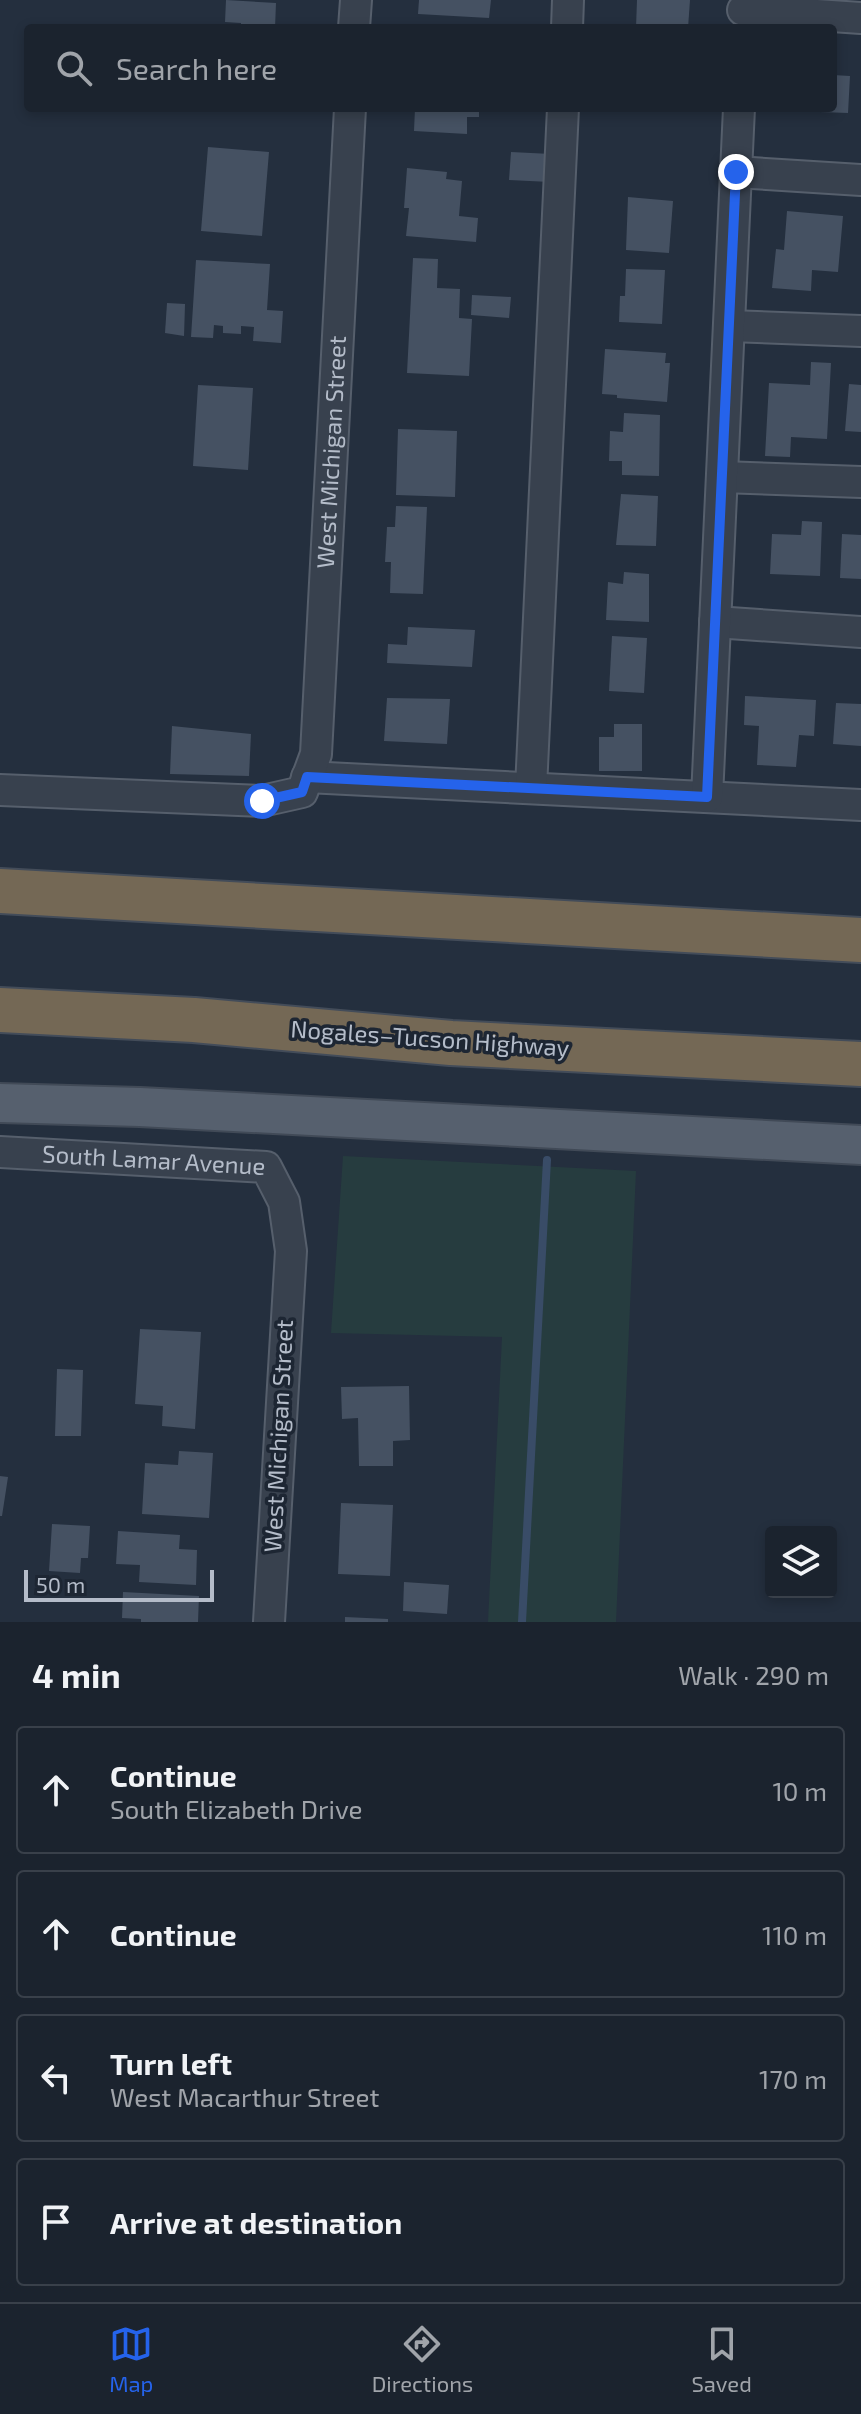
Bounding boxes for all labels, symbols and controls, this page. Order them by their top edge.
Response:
search box [24,24,837,112]
icon: search [52,46,96,90]
text: Search here [116,50,277,86]
route end [718,154,754,190]
street label: West Michigan Street [310,335,351,569]
route start [244,783,280,819]
street label: Nogales–Tucson Highway [290,1013,571,1062]
street label: South Lamar Avenue [42,1138,266,1180]
street label: West Michigan Street [257,1319,298,1553]
map controls [765,1526,837,1598]
button: layers [765,1526,837,1598]
scale bar [24,1566,214,1602]
text: 50 m [36,1571,85,1597]
text: 4 min [32,1654,121,1695]
text: Walk · 290 m [678,1659,829,1690]
text: Continue [110,1757,237,1793]
icon: ahead [34,1768,78,1812]
text: 10 m [772,1775,827,1806]
text: South Elizabeth Drive [110,1793,363,1824]
icon: ahead [34,1912,78,1956]
text: Continue [110,1916,237,1952]
text: 110 m [762,1919,827,1950]
text: Turn left [110,2045,232,2081]
icon: left [34,2056,78,2100]
text: 170 m [759,2063,827,2094]
text: West Macarthur Street [110,2081,379,2112]
icon: arrive [34,2200,78,2244]
text: Arrive at destination [110,2204,402,2240]
tab: Map [109,2322,153,2396]
tab: Directions [372,2322,473,2396]
tab: Saved [691,2322,752,2396]

